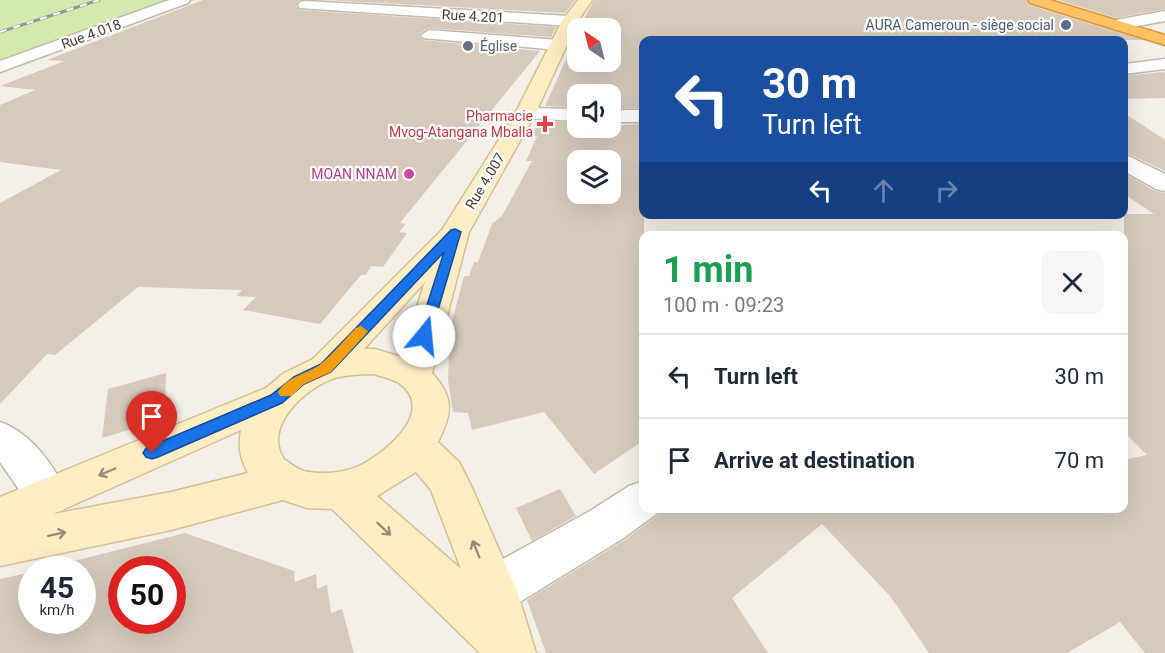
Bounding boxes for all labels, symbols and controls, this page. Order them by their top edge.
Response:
street label: Rue 4.201 [441,6,505,26]
street label: Rue 4.018 [59,16,123,52]
place label: AURA Cameroun - siège social [866,17,1054,33]
north arrow [567,18,621,72]
map controls [567,18,621,204]
marker: AURA Cameroun - siège social [1059,18,1073,32]
place label: Église [480,37,517,54]
marker: Église [461,39,475,53]
text: 30 m [762,59,857,108]
icon: left [663,60,741,138]
button: sound [567,84,621,138]
place label: Pharmacie Mvog-Atangana Mballa [389,108,533,140]
text: Turn left [762,109,862,141]
marker: Pharmacie Mvog-Atangana Mballa [538,117,552,131]
street label: Rue 4.007 [462,150,508,212]
button: layers [567,150,621,204]
place label: MOAN NNAM [311,166,397,182]
marker: MOAN NNAM [402,167,416,181]
icon: left [804,174,837,207]
icon: ahead [867,174,900,207]
icon: right [930,174,963,207]
text: 1 min [663,249,754,291]
button: close [1041,251,1104,314]
text: 100 m · 09:23 [663,293,784,317]
position arrow [392,304,456,368]
icon: left [663,360,696,393]
text: Turn left [714,364,798,389]
text: 30 m [1055,364,1104,389]
pin [126,391,177,453]
icon: arrive [135,400,168,433]
icon: arrive [663,444,696,477]
text: Arrive at destination [714,448,915,473]
text: 70 m [1055,448,1104,473]
one-way arrow [98,467,116,478]
one-way arrow [376,522,391,537]
one-way arrow [47,528,67,539]
one-way arrow [470,540,481,559]
speed limit sign: 50 [108,556,186,634]
text: 45 [40,570,74,605]
text: km/h [39,601,75,619]

